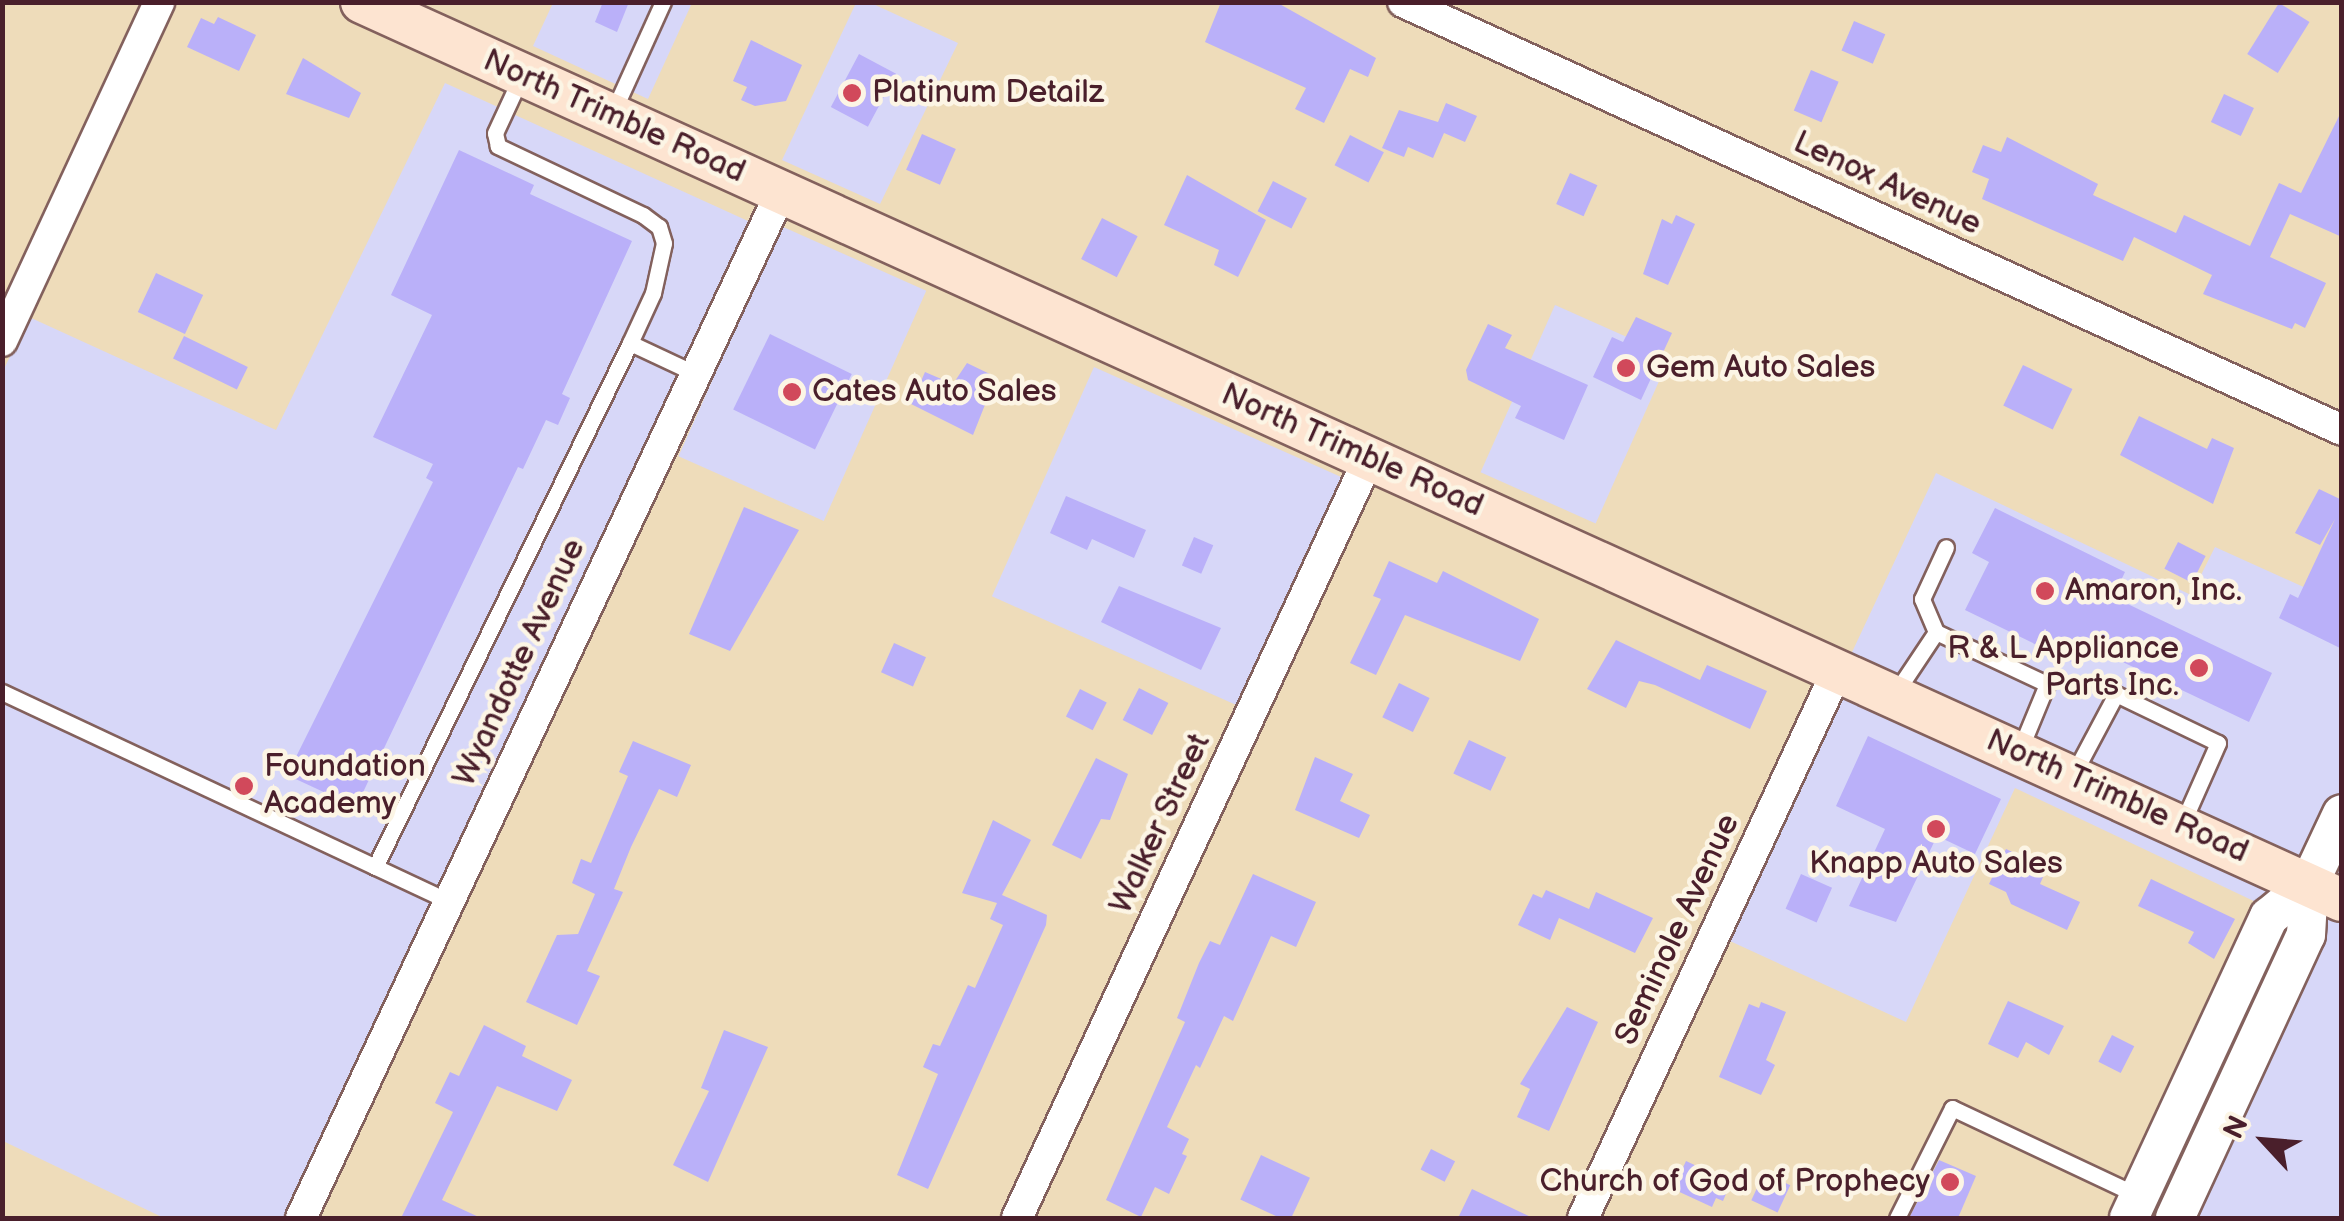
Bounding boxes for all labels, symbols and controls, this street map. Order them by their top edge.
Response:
street label: North Trimble Road [477,42,751,192]
place label: Platinum Detailz [872,74,1104,112]
marker: Platinum Detailz [841,82,863,104]
street label: Lenox Avenue [1787,124,1987,244]
place label: Gem Auto Sales [1646,349,1876,387]
marker: Gem Auto Sales [1615,357,1637,379]
place label: Cates Auto Sales [812,373,1057,411]
street label: North Trimble Road [1215,376,1489,526]
marker: Cates Auto Sales [781,381,803,403]
street label: Wyandotte Avenue [446,533,594,793]
place label: Amaron, Inc. [2065,572,2242,610]
marker: Amaron, Inc. [2034,580,2056,602]
place label: R & L Appliance Parts Inc. [1947,631,2179,706]
marker: R & L Appliance Parts Inc. [2188,657,2210,679]
street label: North Trimble Road [1980,722,2254,872]
street label: Walker Street [1102,728,1220,920]
place label: Foundation Academy [264,749,426,824]
marker: Foundation Academy [233,775,255,797]
street label: Seminole Avenue [1608,808,1748,1052]
marker: Knapp Auto Sales [1925,818,1947,840]
place label: Knapp Auto Sales [1809,845,2063,883]
north arrow [2214,1091,2314,1191]
text: N [2217,1111,2256,1144]
place label: Church of God of Prophecy [1540,1163,1930,1201]
marker: Church of God of Prophecy [1939,1171,1961,1193]

